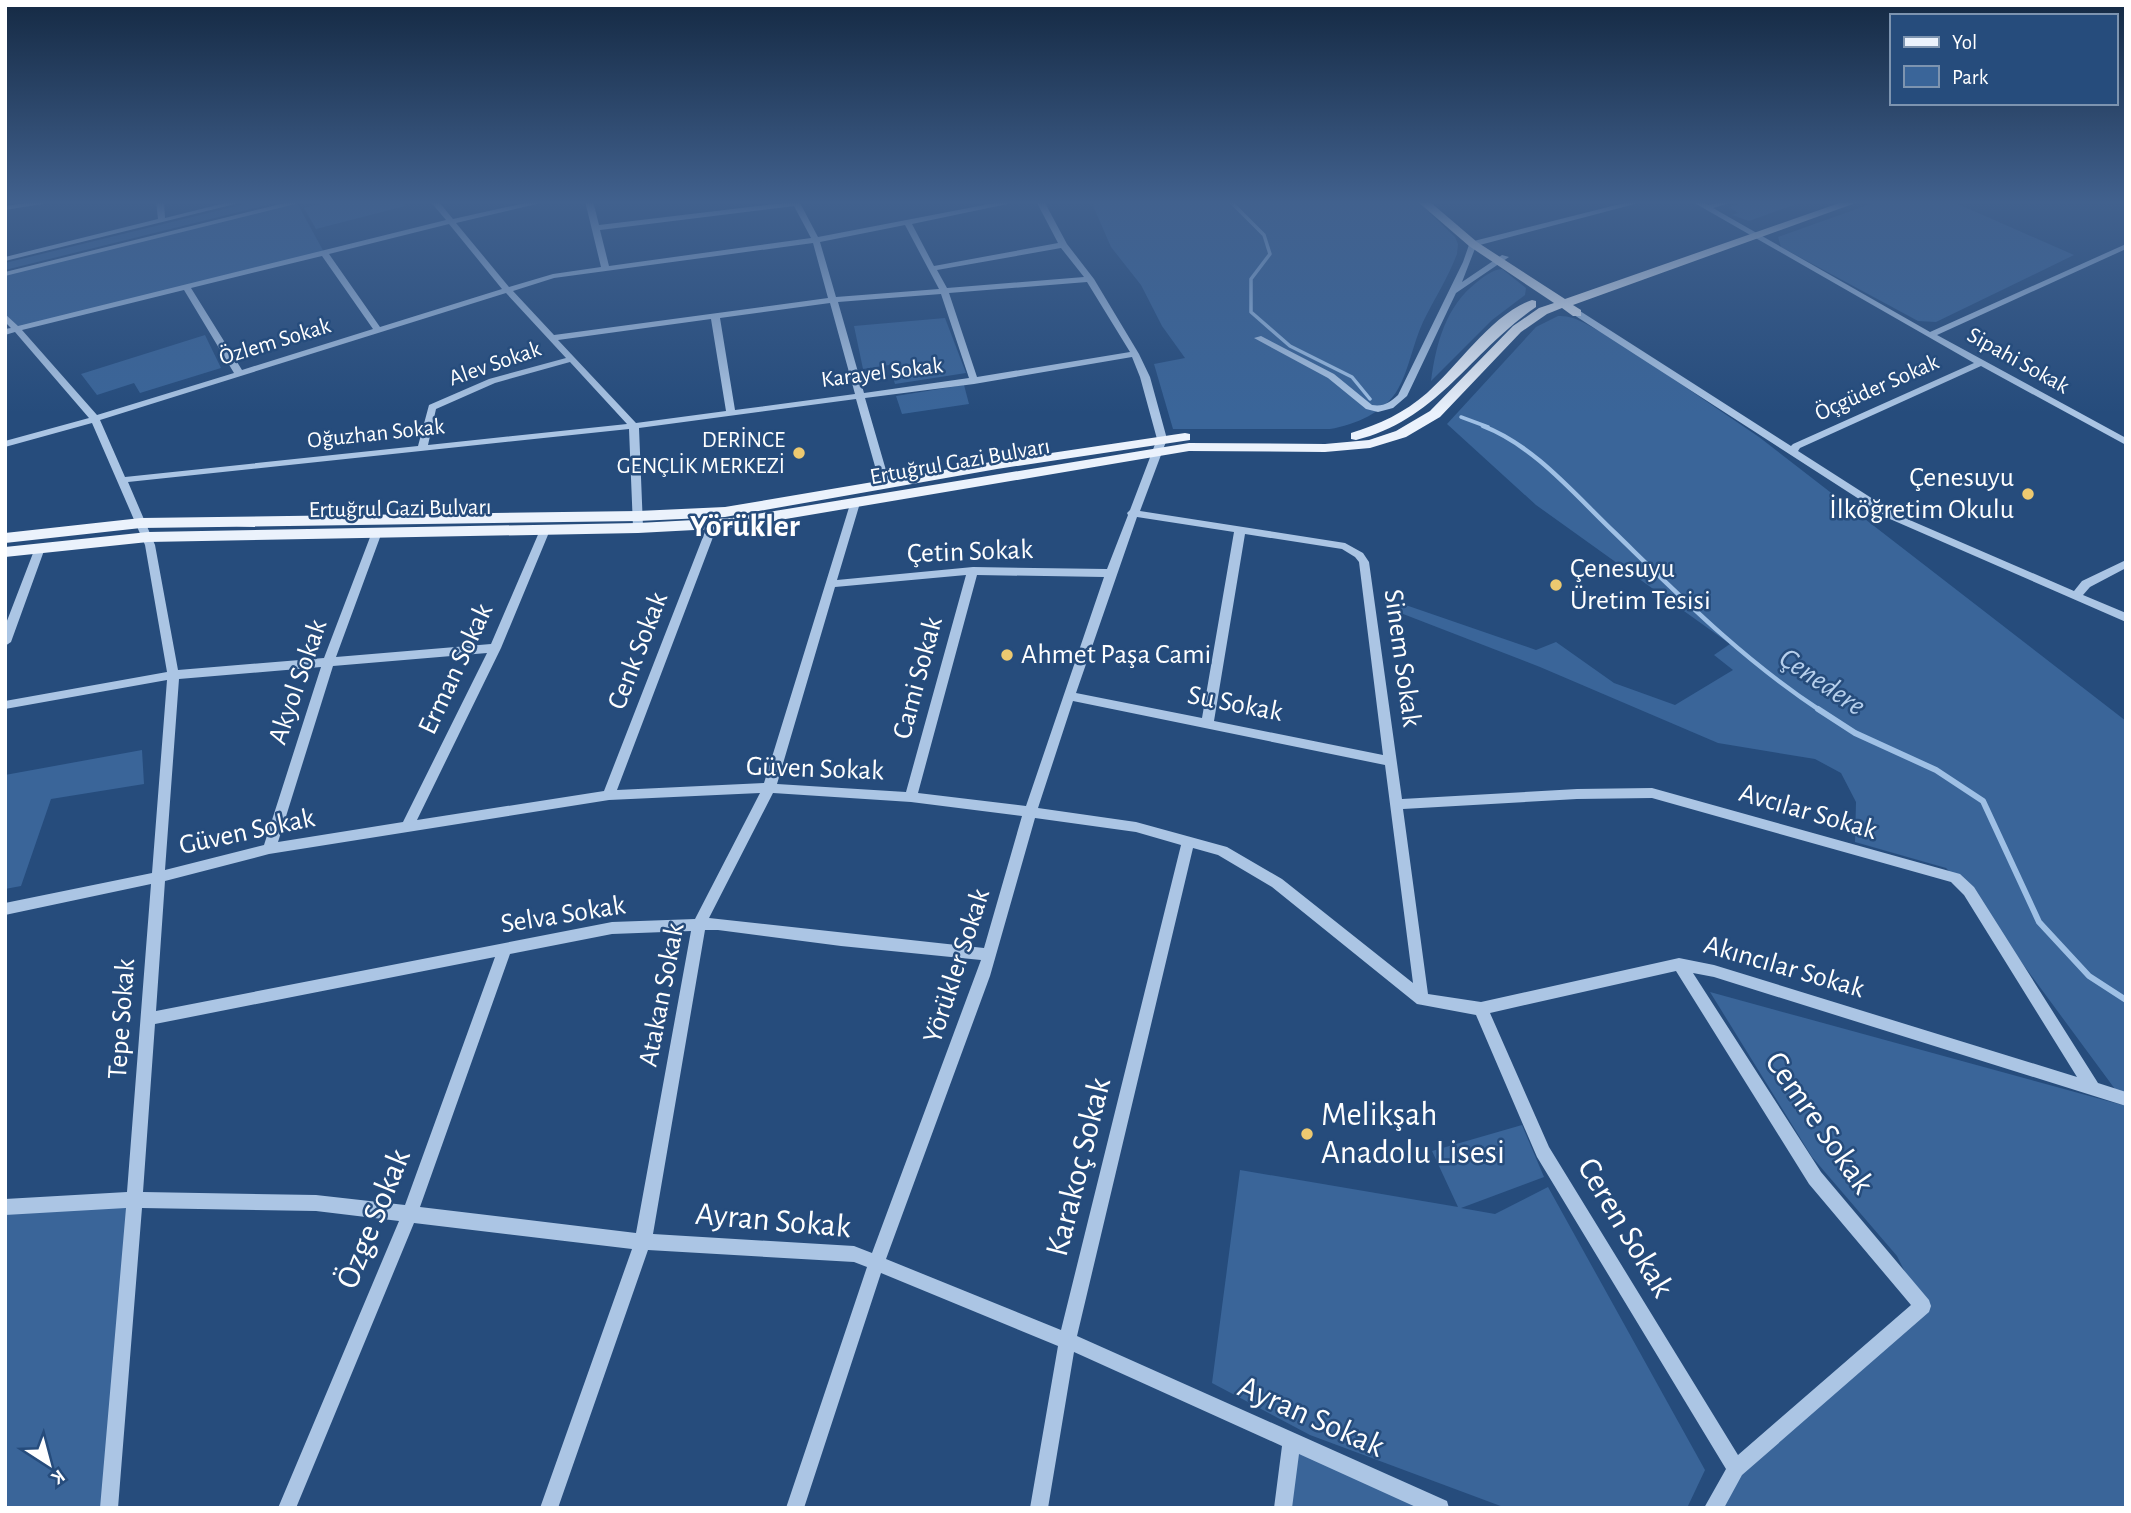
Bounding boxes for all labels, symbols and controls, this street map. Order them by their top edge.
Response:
legend [1890,14,2117,105]
text: Yol [1952,32,1977,53]
text: Park [1952,67,1989,88]
street label: Özlem Sokak [216,312,334,370]
street label: Sipahi Sokak [1963,324,2073,399]
street label: Alev Sokak [446,337,545,390]
street label: Öçgüder Sokak [1811,348,1943,426]
street label: Karayel Sokak [820,354,945,392]
street label: Oğuzhan Sokak [306,415,446,453]
place label: DERİNCE GENÇLİK MERKEZİ [617,427,785,478]
street label: Ertuğrul Gazi Bulvarı [868,435,1052,489]
marker: DERİNCE GENÇLİK MERKEZİ [791,445,807,461]
place label: Çenesuyu İlköğretim Okulu [1829,464,2014,524]
marker: Çenesuyu İlköğretim Okulu [2020,486,2036,502]
street label: Ertuğrul Gazi Bulvarı [308,496,492,522]
district label: Yörükler [690,510,800,542]
street label: Çetin Sokak [907,536,1034,568]
place label: Çenesuyu Üretim Tesisi [1570,555,1711,615]
marker: Çenesuyu Üretim Tesisi [1548,577,1564,593]
street label: Sinem Sokak [1378,587,1426,729]
street label: Cenk Sokak [603,588,673,713]
street label: Erman Sokak [414,599,499,739]
street label: Cami Sokak [888,614,948,742]
street label: Akyol Sokak [264,616,332,748]
place label: Ahmet Paşa Cami [1021,641,1211,669]
water label: Çenedere [1774,643,1870,721]
marker: Ahmet Paşa Cami [999,647,1015,663]
street label: Su Sokak [1185,681,1285,727]
street label: Güven Sokak [746,753,885,785]
street label: Avcılar Sokak [1736,779,1880,845]
street label: Güven Sokak [177,804,318,860]
street label: Yörükler Sokak [919,885,995,1047]
street label: Selva Sokak [499,891,627,939]
street label: Atakan Sokak [634,921,690,1069]
street label: Akıncılar Sokak [1701,931,1868,1003]
street label: Tepe Sokak [104,958,140,1080]
street label: Cemre Sokak [1758,1046,1880,1200]
street label: Karakoç Sokak [1041,1074,1117,1260]
place label: Melikşah Anadolu Lisesi [1321,1099,1505,1170]
marker: Melikşah Anadolu Lisesi [1299,1126,1315,1142]
street label: Özge Sokak [328,1144,417,1293]
street label: Ceren Sokak [1571,1153,1679,1303]
street label: Ayran Sokak [694,1198,852,1244]
street label: Ayran Sokak [1233,1370,1389,1464]
north arrow [14,1429,84,1499]
text: K [47,1466,68,1488]

